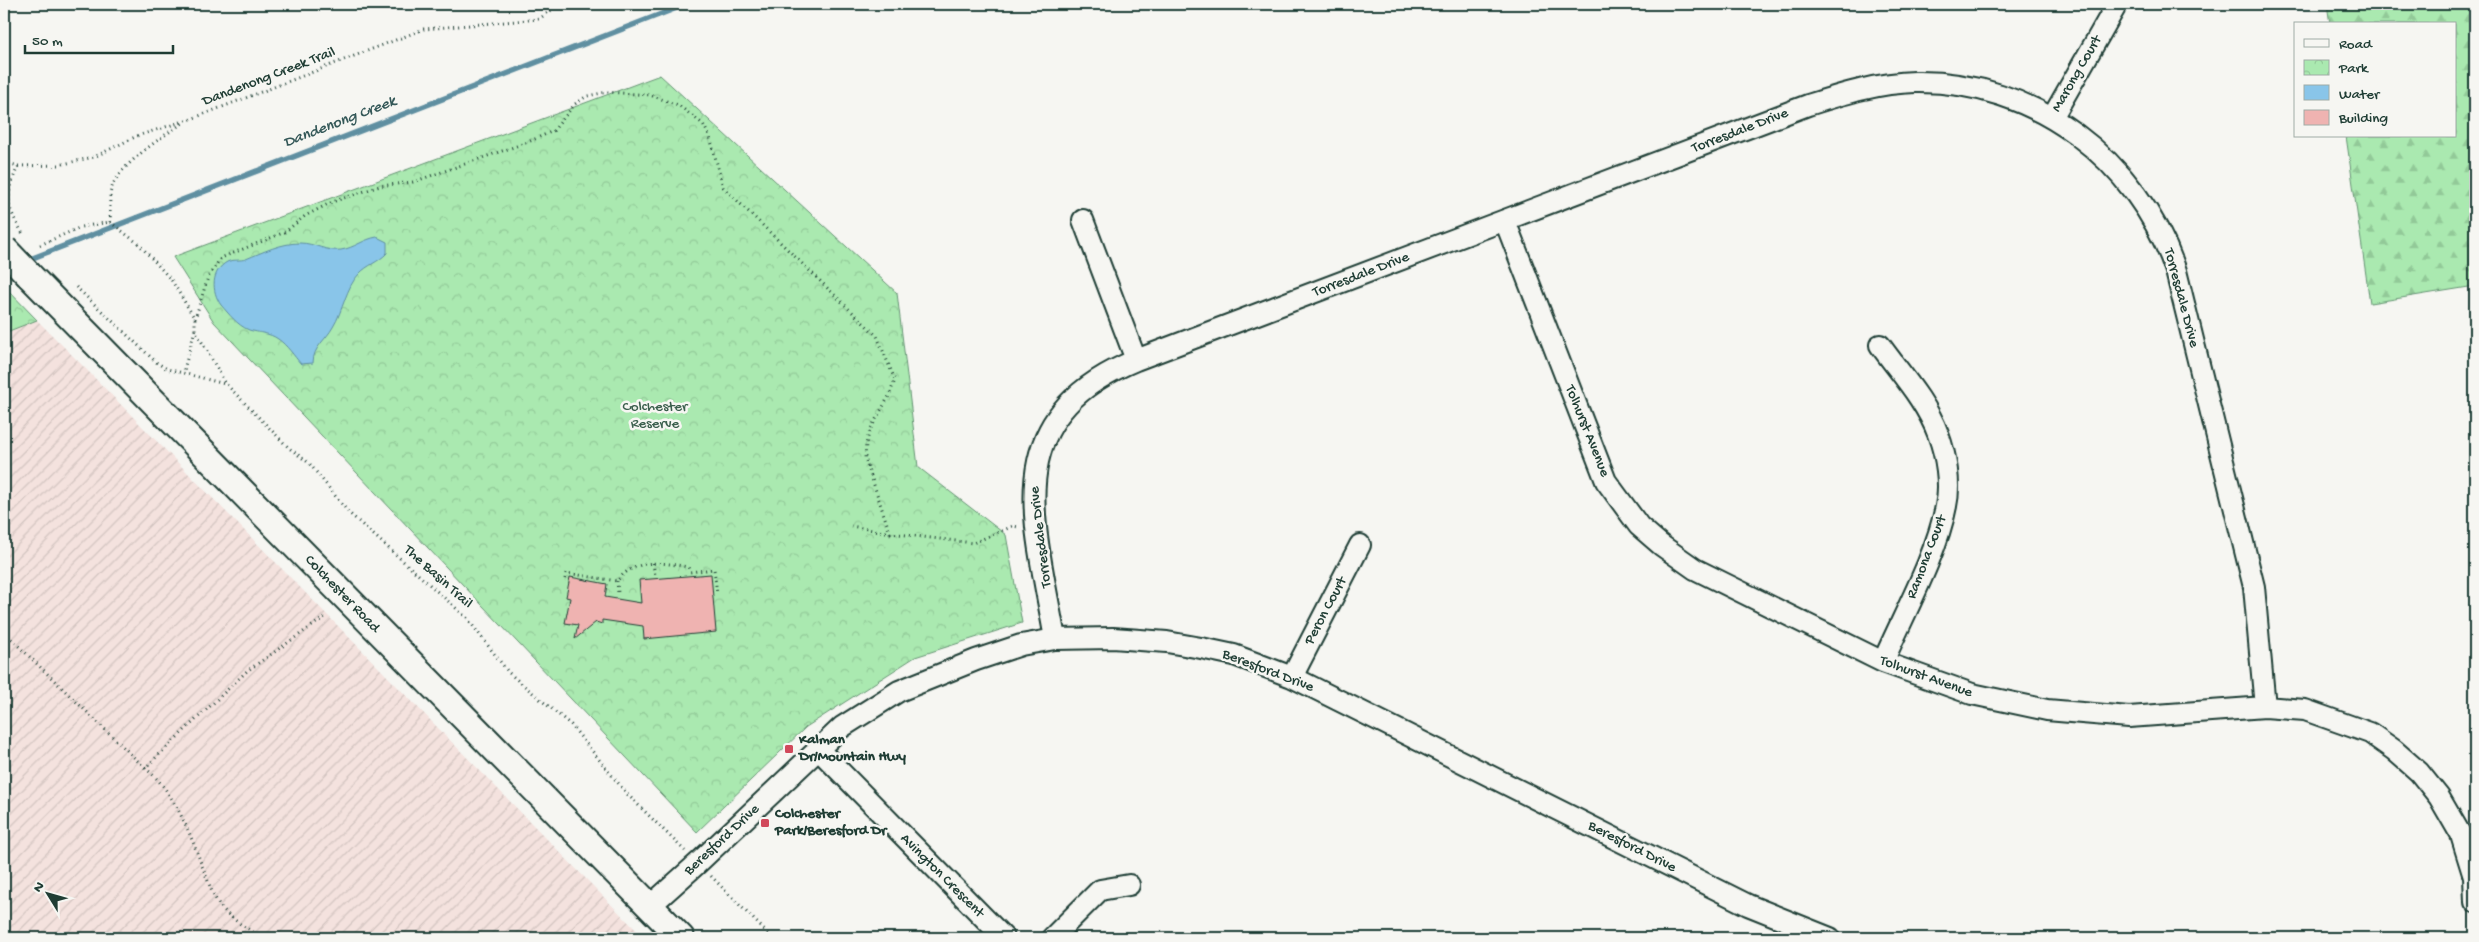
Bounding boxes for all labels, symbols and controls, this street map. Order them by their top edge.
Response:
scale bar [25,22,172,54]
legend [2294,22,2456,138]
street label: Marong Court [2048,31,2107,115]
text: 50 m [32,33,63,51]
text: Road [2339,36,2373,54]
street label: Dandenong Creek Trail [199,43,338,111]
text: Park [2338,60,2369,78]
text: Water [2339,86,2381,104]
water label: Dandenong Creek [281,92,401,153]
street label: Torresdale Drive [1688,104,1791,158]
text: Building [2338,110,2388,128]
street label: Torresdale Drive [2159,246,2203,350]
street label: Torresdale Drive [1309,248,1412,302]
street label: Tolhurst Avenue [1560,381,1614,480]
park label: Colchester Reserve [623,398,689,433]
street label: Torresdale Drive [1026,485,1056,590]
street label: Ramona Court [1903,511,1952,601]
street label: The Basin Trail [399,541,476,613]
street label: Colchester Road [300,551,384,637]
street label: Peron Court [1300,572,1352,649]
street label: Beresford Drive [1219,645,1317,697]
street label: Tolhurst Avenue [1876,652,1975,702]
place label: Kalman Dr/Mountain Hwy [797,731,907,766]
marker: Kalman Dr/Mountain Hwy [783,743,795,755]
street label: Beresford Drive [680,800,764,880]
place label: Colchester Park/Beresford Dr [774,805,888,840]
marker: Colchester Park/Beresford Dr [759,817,771,829]
street label: Beresford Drive [1584,817,1679,877]
street label: Avington Crescent [896,830,989,923]
north arrow [22,870,72,920]
text: N [30,879,49,896]

